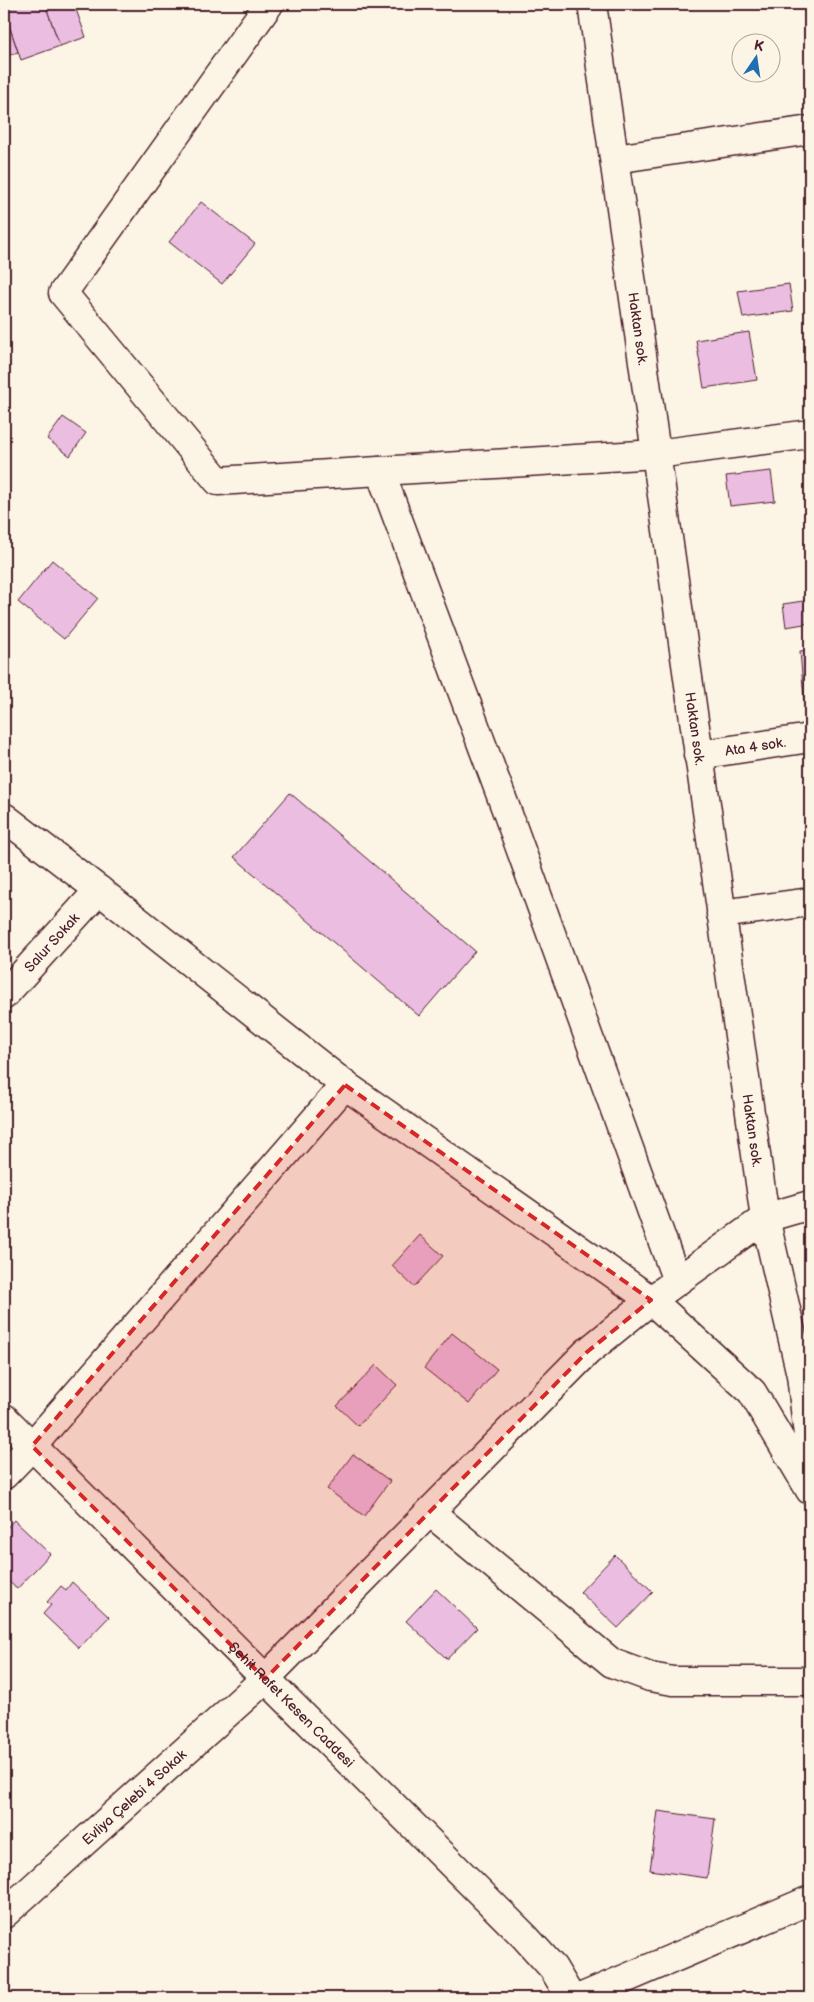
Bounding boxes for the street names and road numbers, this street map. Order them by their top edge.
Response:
street label: Haktan sok. [625,291,652,367]
street label: Haktan sok. [682,691,709,767]
street label: Ata 4 sok. [724,733,787,759]
street label: Salur Sokak [21,909,83,975]
street label: Haktan sok. [739,1093,766,1169]
street label: Şehit Rafet Kesen Caddesi [225,1638,358,1771]
street label: Evliya Çelebi 4 Sokak [78,1745,190,1848]

